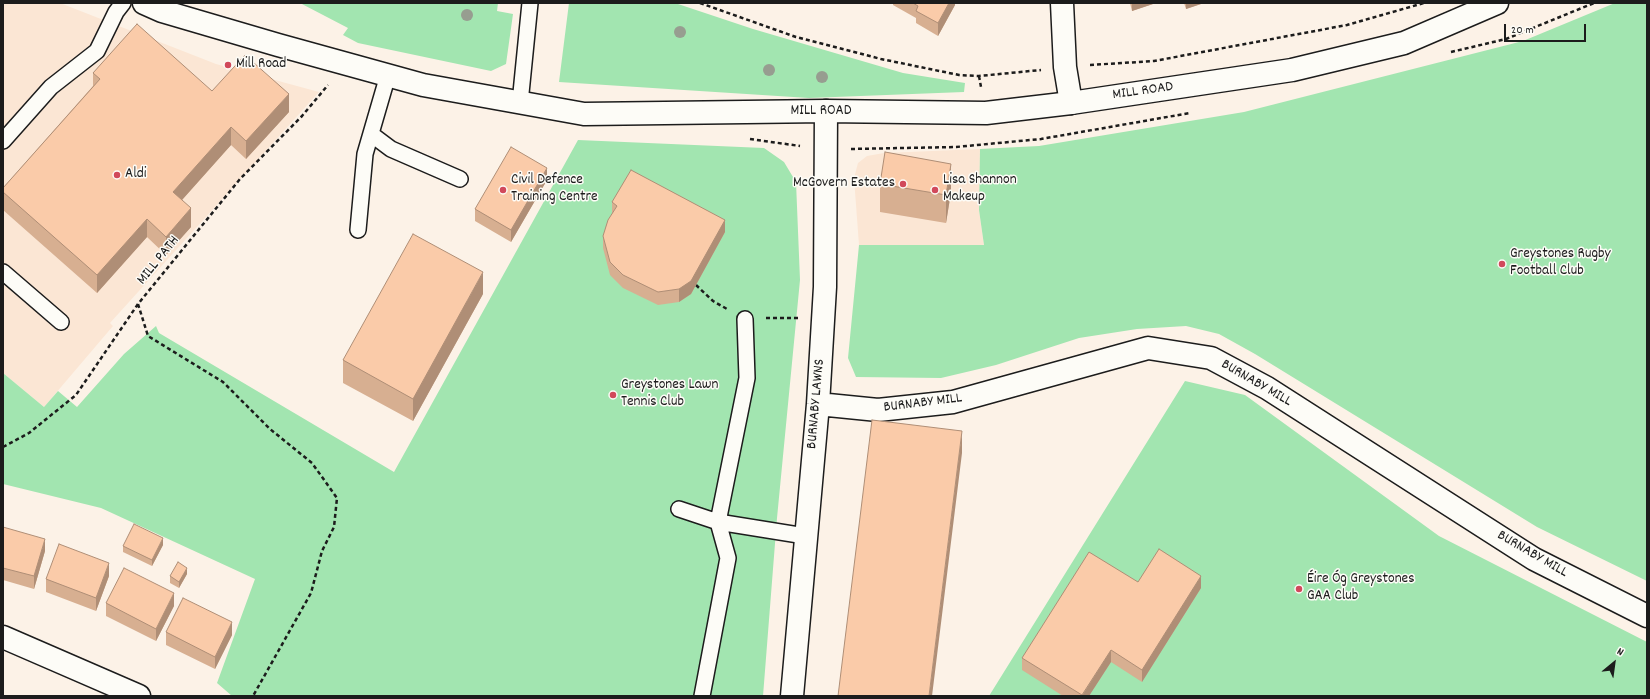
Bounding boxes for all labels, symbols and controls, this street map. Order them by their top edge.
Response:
scale bar [1506,16,1588,42]
text: 20 m [1511,22,1534,39]
place label: Mill Road [236,56,286,74]
marker: Mill Road [223,60,233,70]
street label: MILL ROAD [1112,79,1174,105]
street label: MILL ROAD [791,103,851,121]
place label: Aldi [125,166,147,184]
marker: Aldi [112,170,122,180]
place label: Civil Defence Training Centre [511,172,598,207]
place label: Lisa Shannon Makeup [943,172,1017,207]
place label: McGovern Estates [793,175,895,193]
marker: McGovern Estates [898,179,908,189]
marker: Civil Defence Training Centre [498,185,508,195]
marker: Lisa Shannon Makeup [930,185,940,195]
street label: MILL PATH [134,233,184,289]
place label: Greystones Rugby Football Club [1510,246,1611,281]
marker: Greystones Rugby Football Club [1497,259,1507,269]
street label: BURNABY MILL [1217,356,1295,412]
street label: BURNABY LAWNS [804,358,830,450]
place label: Greystones Lawn Tennis Club [621,377,718,412]
marker: Greystones Lawn Tennis Club [608,390,618,400]
street label: BURNABY MILL [883,390,963,418]
street label: BURNABY MILL [1493,527,1571,583]
place label: Éire Óg Greystones GAA Club [1307,571,1415,606]
marker: Éire Óg Greystones GAA Club [1294,584,1304,594]
north arrow [1594,643,1634,683]
text: N [1614,644,1626,661]

